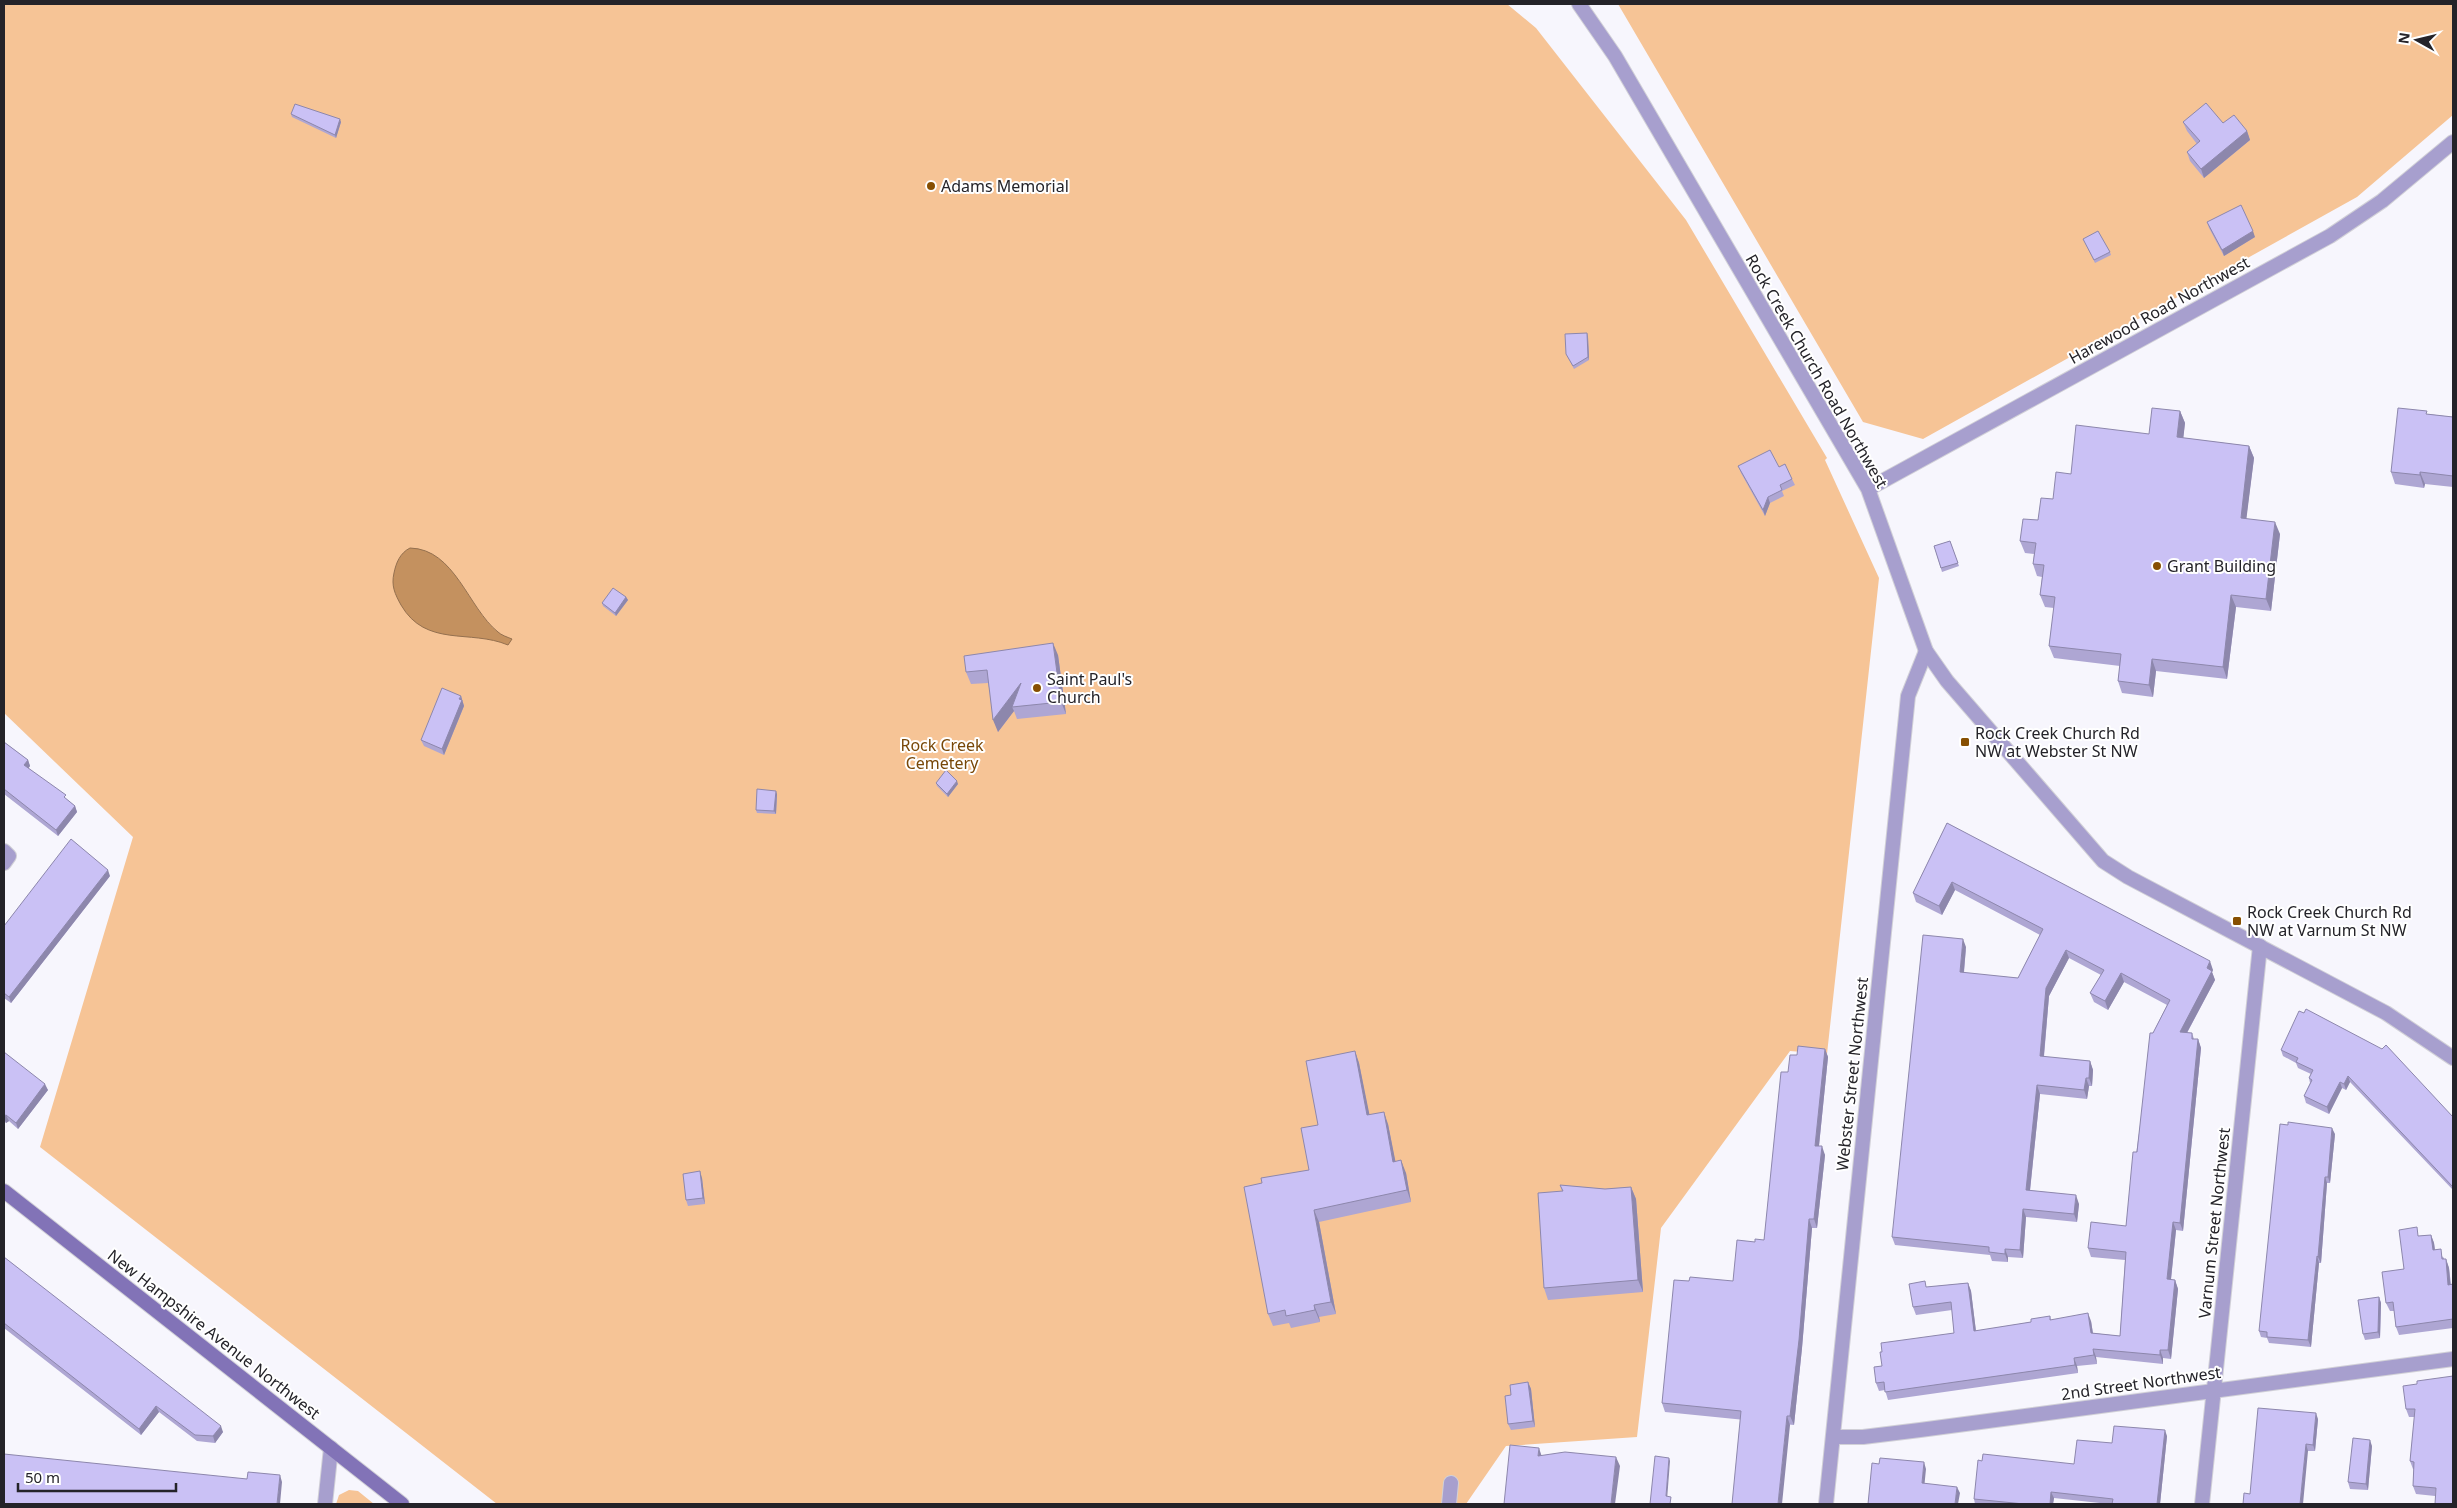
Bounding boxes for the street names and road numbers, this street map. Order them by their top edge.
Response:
street label: Rock Creek Church Road Northwest [1741,250,1893,492]
street label: Harewood Road Northwest [2065,251,2254,369]
street label: Webster Street Northwest [1831,976,1873,1172]
street label: Varnum Street Northwest [2193,1126,2235,1319]
street label: New Hampshire Avenue Northwest [103,1244,325,1424]
street label: 2nd Street Northwest [2060,1361,2222,1405]

